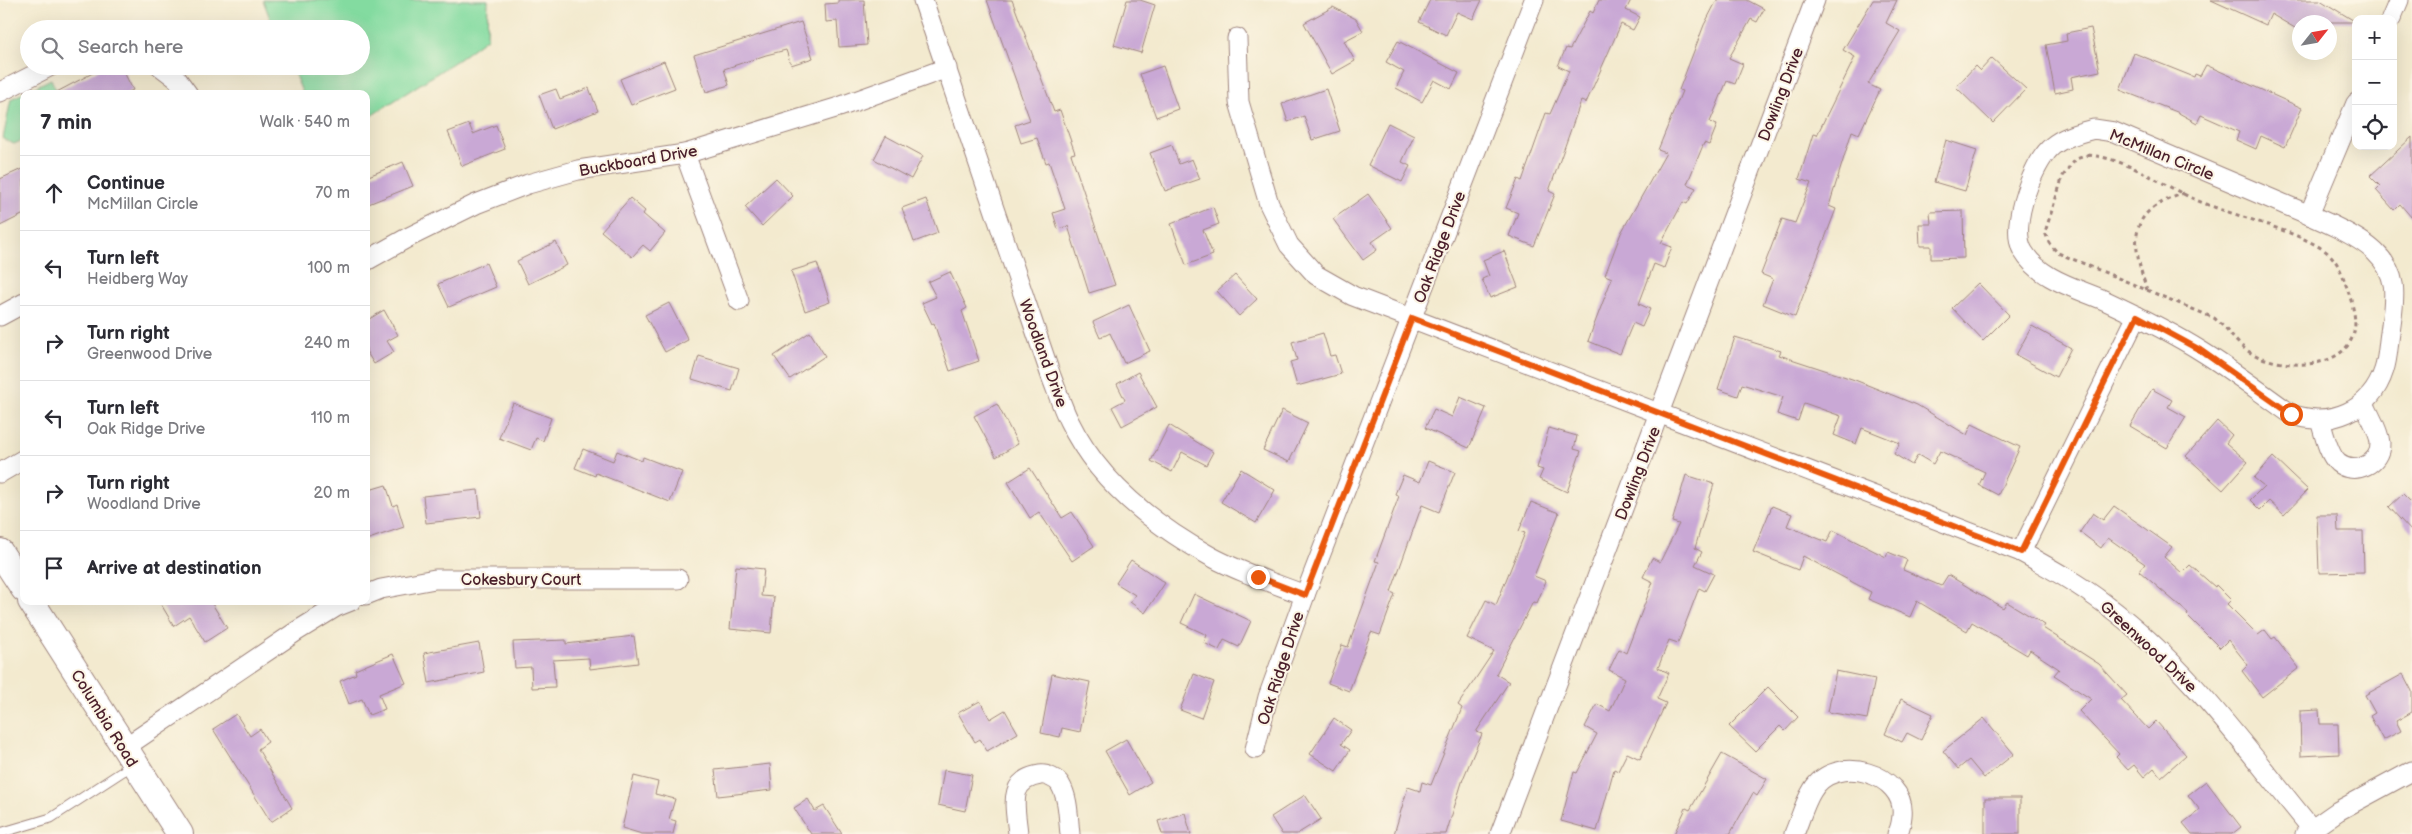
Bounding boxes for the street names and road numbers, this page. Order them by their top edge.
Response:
street label: Dowling Drive [1755,45,1808,144]
street label: McMillan Circle [2106,126,2217,185]
street label: Buckboard Drive [578,142,699,181]
street label: Oak Ridge Drive [1410,189,1471,306]
street label: Woodland Drive [1014,297,1071,411]
street label: Dowling Drive [1612,424,1665,523]
street label: Cokesbury Court [461,571,581,590]
street label: Greenwood Drive [2096,597,2201,697]
street label: Oak Ridge Drive [1254,609,1309,728]
street label: Columbia Road [66,667,141,771]

